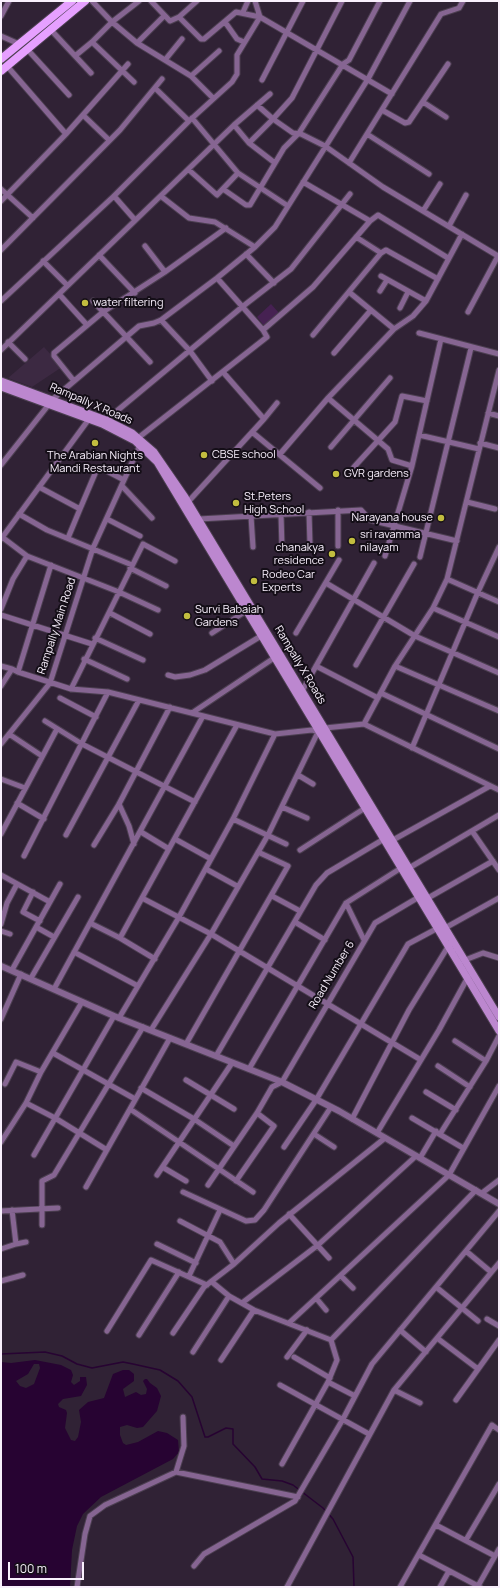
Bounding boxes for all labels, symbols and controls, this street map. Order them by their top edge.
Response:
place label: water filtering [93,296,163,310]
marker: water filtering [80,298,90,308]
street label: Rampally X Roads [48,381,134,427]
marker: The Arabian Nights Mandi Restaurant [90,438,100,448]
place label: CBSE school [212,448,276,462]
place label: The Arabian Nights Mandi Restaurant [47,449,143,475]
marker: CBSE school [199,450,209,460]
place label: GVR gardens [344,467,409,481]
marker: GVR gardens [331,469,341,479]
place label: St.Peters High School [244,490,304,516]
marker: St.Peters High School [231,498,241,508]
place label: Narayana house [352,511,433,525]
marker: Narayana house [436,513,446,523]
place label: sri ravamma nilayam [360,528,420,554]
marker: sri ravamma nilayam [347,536,357,546]
place label: chanakya residence [274,541,324,567]
marker: chanakya residence [327,549,337,559]
place label: Rodeo Car Experts [262,568,315,594]
street label: Rampally Main Road [35,576,79,676]
marker: Rodeo Car Experts [249,576,259,586]
place label: Survi Babaiah Gardens [195,603,263,629]
marker: Survi Babaiah Gardens [182,611,192,621]
street label: Rampally X Roads [271,624,329,706]
street label: Road Number 6 [306,938,358,1012]
scale bar [10,1554,86,1580]
text: 100 m [15,1560,47,1577]

